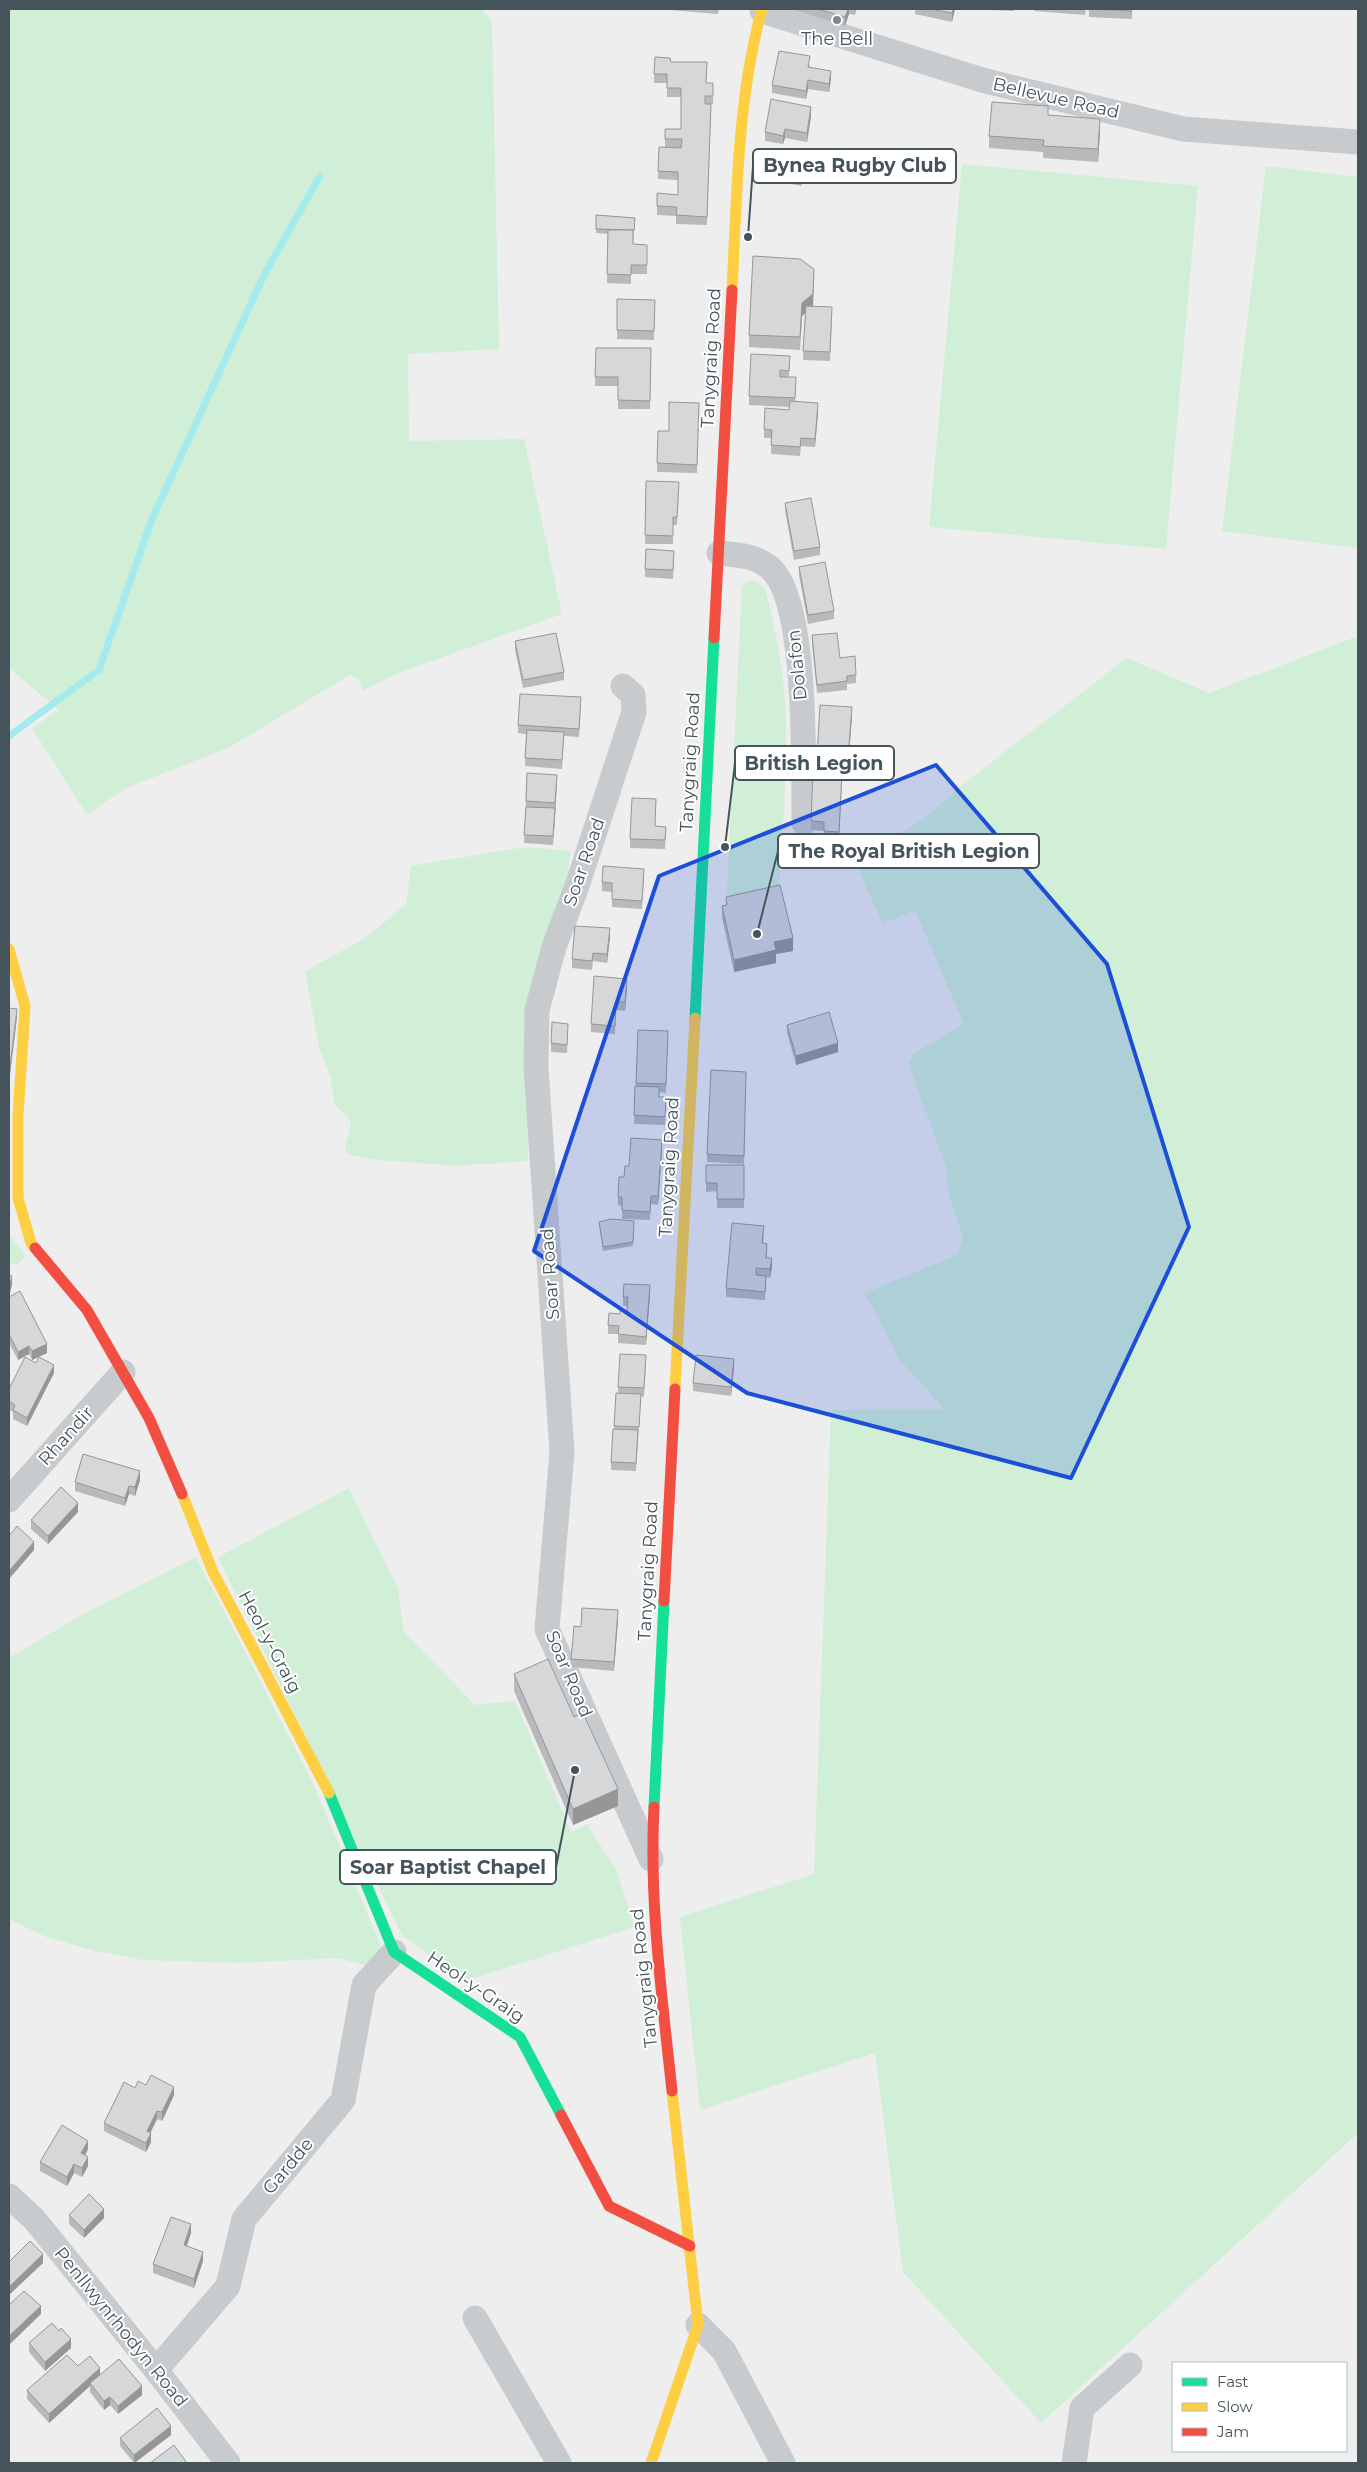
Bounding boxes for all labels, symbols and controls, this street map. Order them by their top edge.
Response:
marker: The Bell [831,14,843,26]
place label: The Bell [801,28,873,50]
street label: Bellevue Road [991,73,1121,123]
callout: Bynea Rugby Club [753,149,956,183]
text: Bynea Rugby Club [763,154,947,177]
street label: Tanygraig Road [696,287,726,429]
street label: Dolafon [782,629,812,701]
street label: Tanygraig Road [675,691,705,833]
callout: British Legion [735,746,894,780]
text: British Legion [745,752,883,775]
street label: Soar Road [559,815,609,909]
callout: The Royal British Legion [778,834,1039,868]
text: The Royal British Legion [788,840,1030,863]
street label: Tanygraig Road [654,1096,684,1238]
street label: Soar Road [536,1227,564,1321]
street label: Rhandir [34,1402,98,1470]
street label: Tanygraig Road [633,1500,663,1642]
street label: Heol-y-Graig [234,1587,306,1697]
street label: Soar Road [541,1627,597,1721]
callout: Soar Baptist Chapel [340,1850,556,1884]
text: Soar Baptist Chapel [350,1856,546,1879]
street label: Tanygraig Road [626,1907,662,2049]
street label: Heol-y-Graig [423,1946,529,2028]
street label: Gardde [258,2133,318,2199]
street label: Penllwynrhodyn Road [50,2243,192,2411]
legend [1172,2362,1347,2452]
text: Fast [1217,2372,1248,2391]
text: Slow [1217,2397,1253,2416]
text: Jam [1216,2422,1249,2441]

